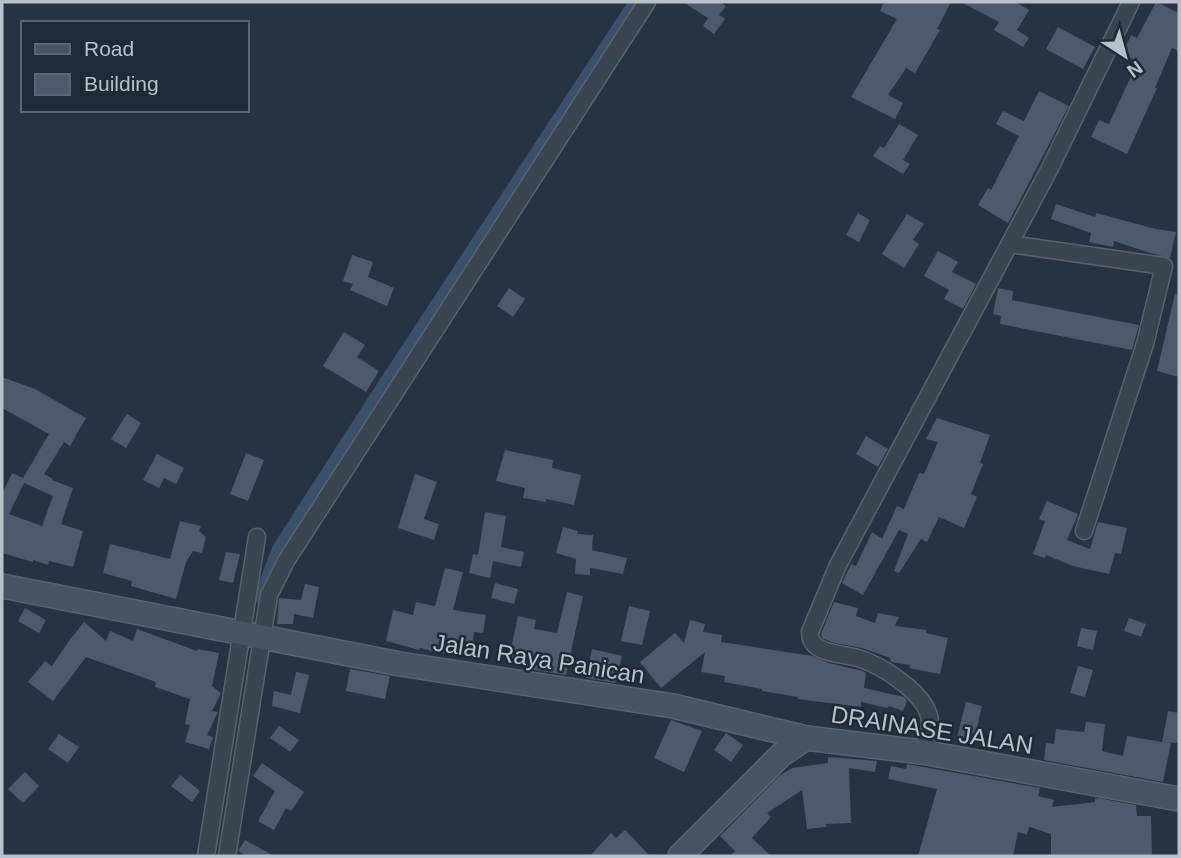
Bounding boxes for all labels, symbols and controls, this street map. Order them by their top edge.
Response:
legend [21,21,248,112]
north arrow [1090,21,1160,91]
text: Road [84,37,134,60]
text: N [1123,57,1146,82]
text: Building [84,72,159,95]
street label: Jalan Raya Panican [432,628,647,689]
street label: DRAINASE JALAN [829,700,1035,759]

